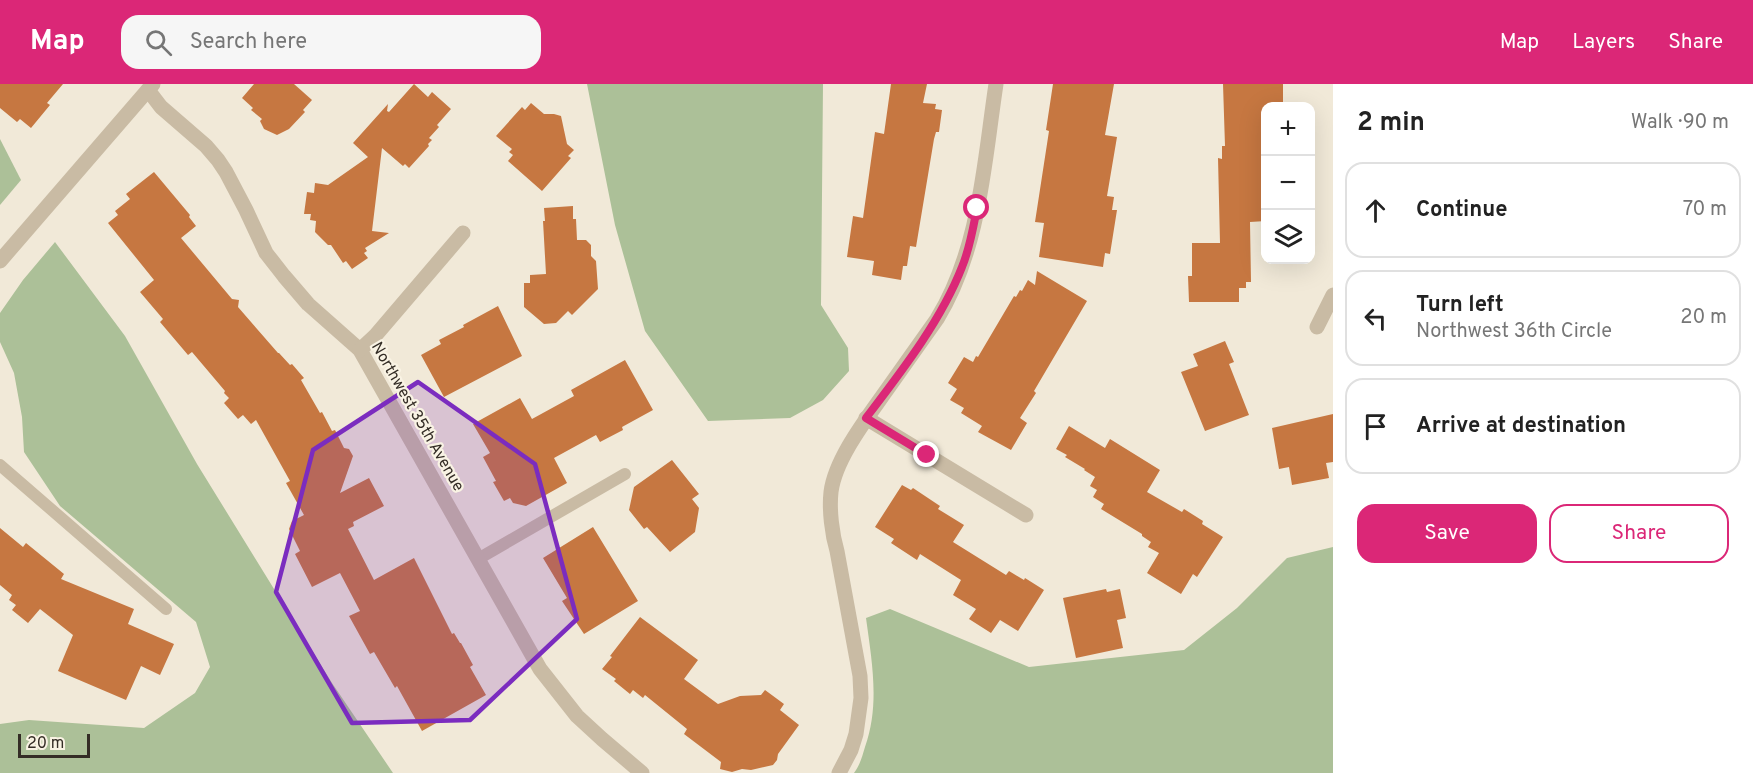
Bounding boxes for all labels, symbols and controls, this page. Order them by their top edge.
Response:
search box [121,15,541,69]
text: Map [30,24,85,60]
icon: search [142,26,175,59]
text: Search here [190,29,307,56]
text: Map [1500,29,1539,56]
text: Layers [1572,29,1635,56]
text: Share [1668,29,1723,56]
map controls [1261,102,1315,264]
button: + [1261,102,1315,156]
text: 2 min [1357,107,1425,140]
text: Walk · 90 m [1631,110,1729,136]
button: − [1261,156,1315,210]
route start [963,194,989,220]
icon: ahead [1359,194,1392,227]
text: Continue [1416,197,1507,224]
text: 70 m [1683,197,1727,223]
button: layers [1261,210,1315,264]
text: Turn left [1416,292,1504,319]
icon: left [1359,302,1392,335]
text: 20 m [1680,305,1727,331]
text: Northwest 36th Circle [1416,319,1612,345]
street label: Northwest 35th Avenue [366,339,468,495]
icon: arrive [1359,410,1392,443]
text: Arrive at destination [1416,413,1626,440]
route end [913,441,939,467]
button: Save [1357,504,1537,563]
button: Share [1549,504,1729,563]
scale bar [18,731,90,758]
text: 20 m [27,734,64,754]

